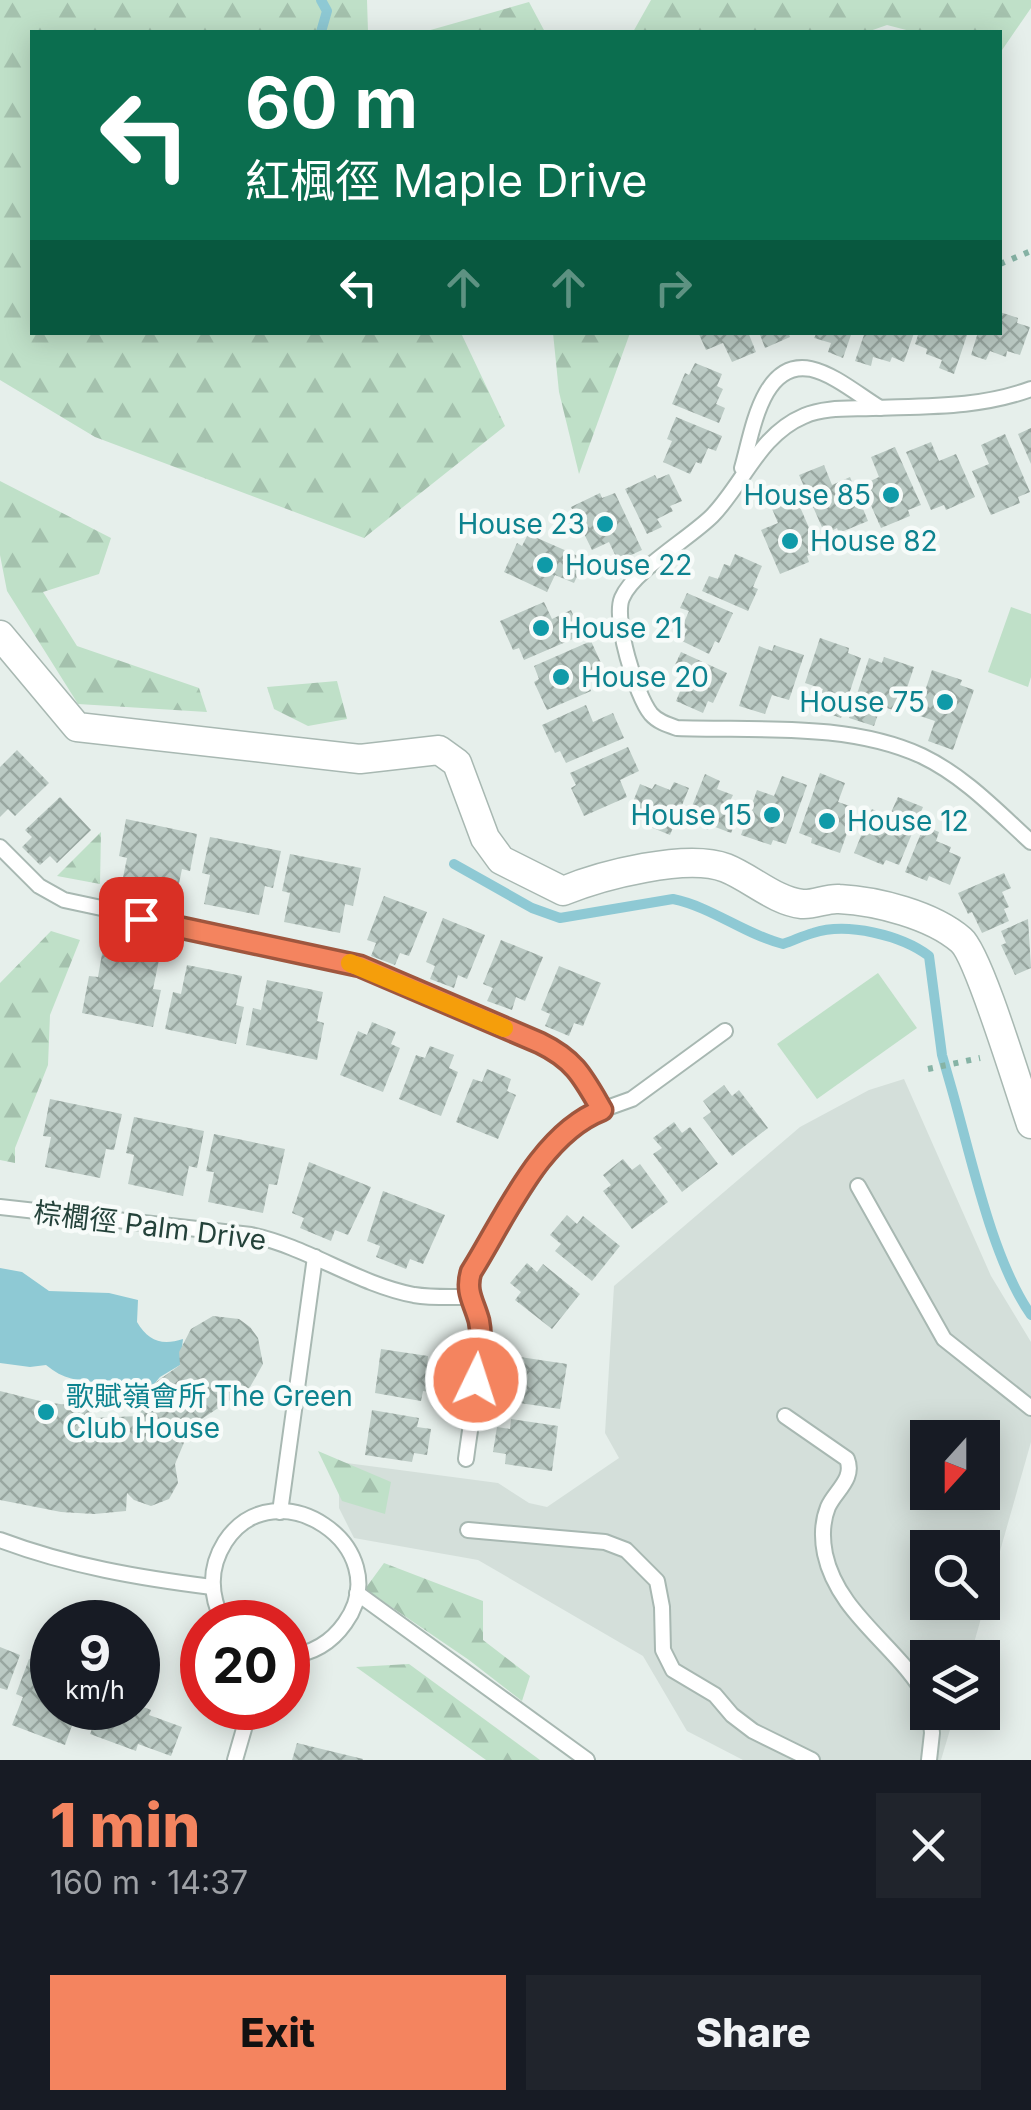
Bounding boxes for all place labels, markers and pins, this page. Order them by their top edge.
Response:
place label: House 85 [744,478,871,512]
marker: House 85 [880,484,902,506]
place label: House 23 [457,507,585,541]
marker: House 23 [594,513,616,535]
place label: House 82 [810,524,938,558]
marker: House 82 [779,530,801,552]
place label: House 22 [565,548,692,582]
marker: House 22 [534,554,556,576]
place label: House 21 [561,611,683,645]
marker: House 21 [530,617,552,639]
place label: House 20 [581,660,709,694]
marker: House 20 [550,666,572,688]
place label: House 75 [799,685,925,719]
marker: House 75 [934,691,956,713]
place label: House 15 [630,798,752,832]
marker: House 15 [761,804,783,826]
place label: House 12 [847,804,969,838]
marker: House 12 [816,810,838,832]
pin [99,877,184,962]
place label: 歌賦嶺會所 The Green Club House [66,1379,353,1445]
marker: 歌賦嶺會所 The Green Club House [35,1401,57,1423]

